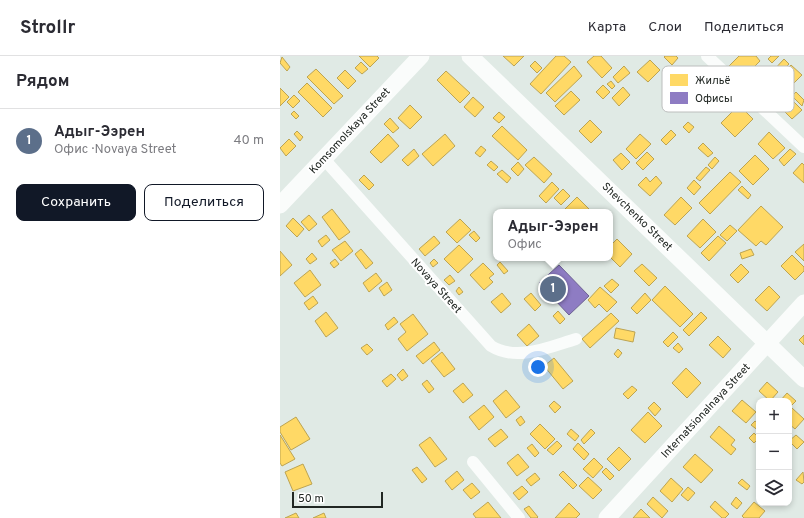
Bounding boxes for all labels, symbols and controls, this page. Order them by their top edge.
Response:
text: Strollr [20,16,75,40]
text: Карта [588,19,626,36]
text: Слои [648,19,682,36]
text: Поделиться [704,19,784,36]
legend [662,66,794,112]
text: Рядом [16,71,69,93]
text: Жильё [695,74,731,88]
street label: Komsomolskaya Street [306,85,394,177]
text: Офисы [695,92,733,106]
text: Адыг-Ээрен [54,123,145,142]
text: 1 [26,133,32,149]
text: 40 m [234,133,264,149]
text: Офис · Novaya Street [54,142,176,158]
street label: Shevchenko Street [599,180,675,254]
button: Сохранить [16,184,136,221]
button: Поделиться [144,184,264,221]
popup [493,209,613,261]
text: Адыг-Ээрен [507,218,599,237]
text: Офис [507,237,542,253]
street label: Novaya Street [408,256,464,316]
pin: 1 [540,274,566,304]
your location [528,357,548,377]
street label: Internatsionalnaya Street [658,361,754,461]
map controls [756,398,792,506]
button: + [756,398,792,434]
button: − [756,434,792,470]
button: layers [756,470,792,506]
scale bar [292,490,383,509]
text: 50 m [298,492,324,506]

